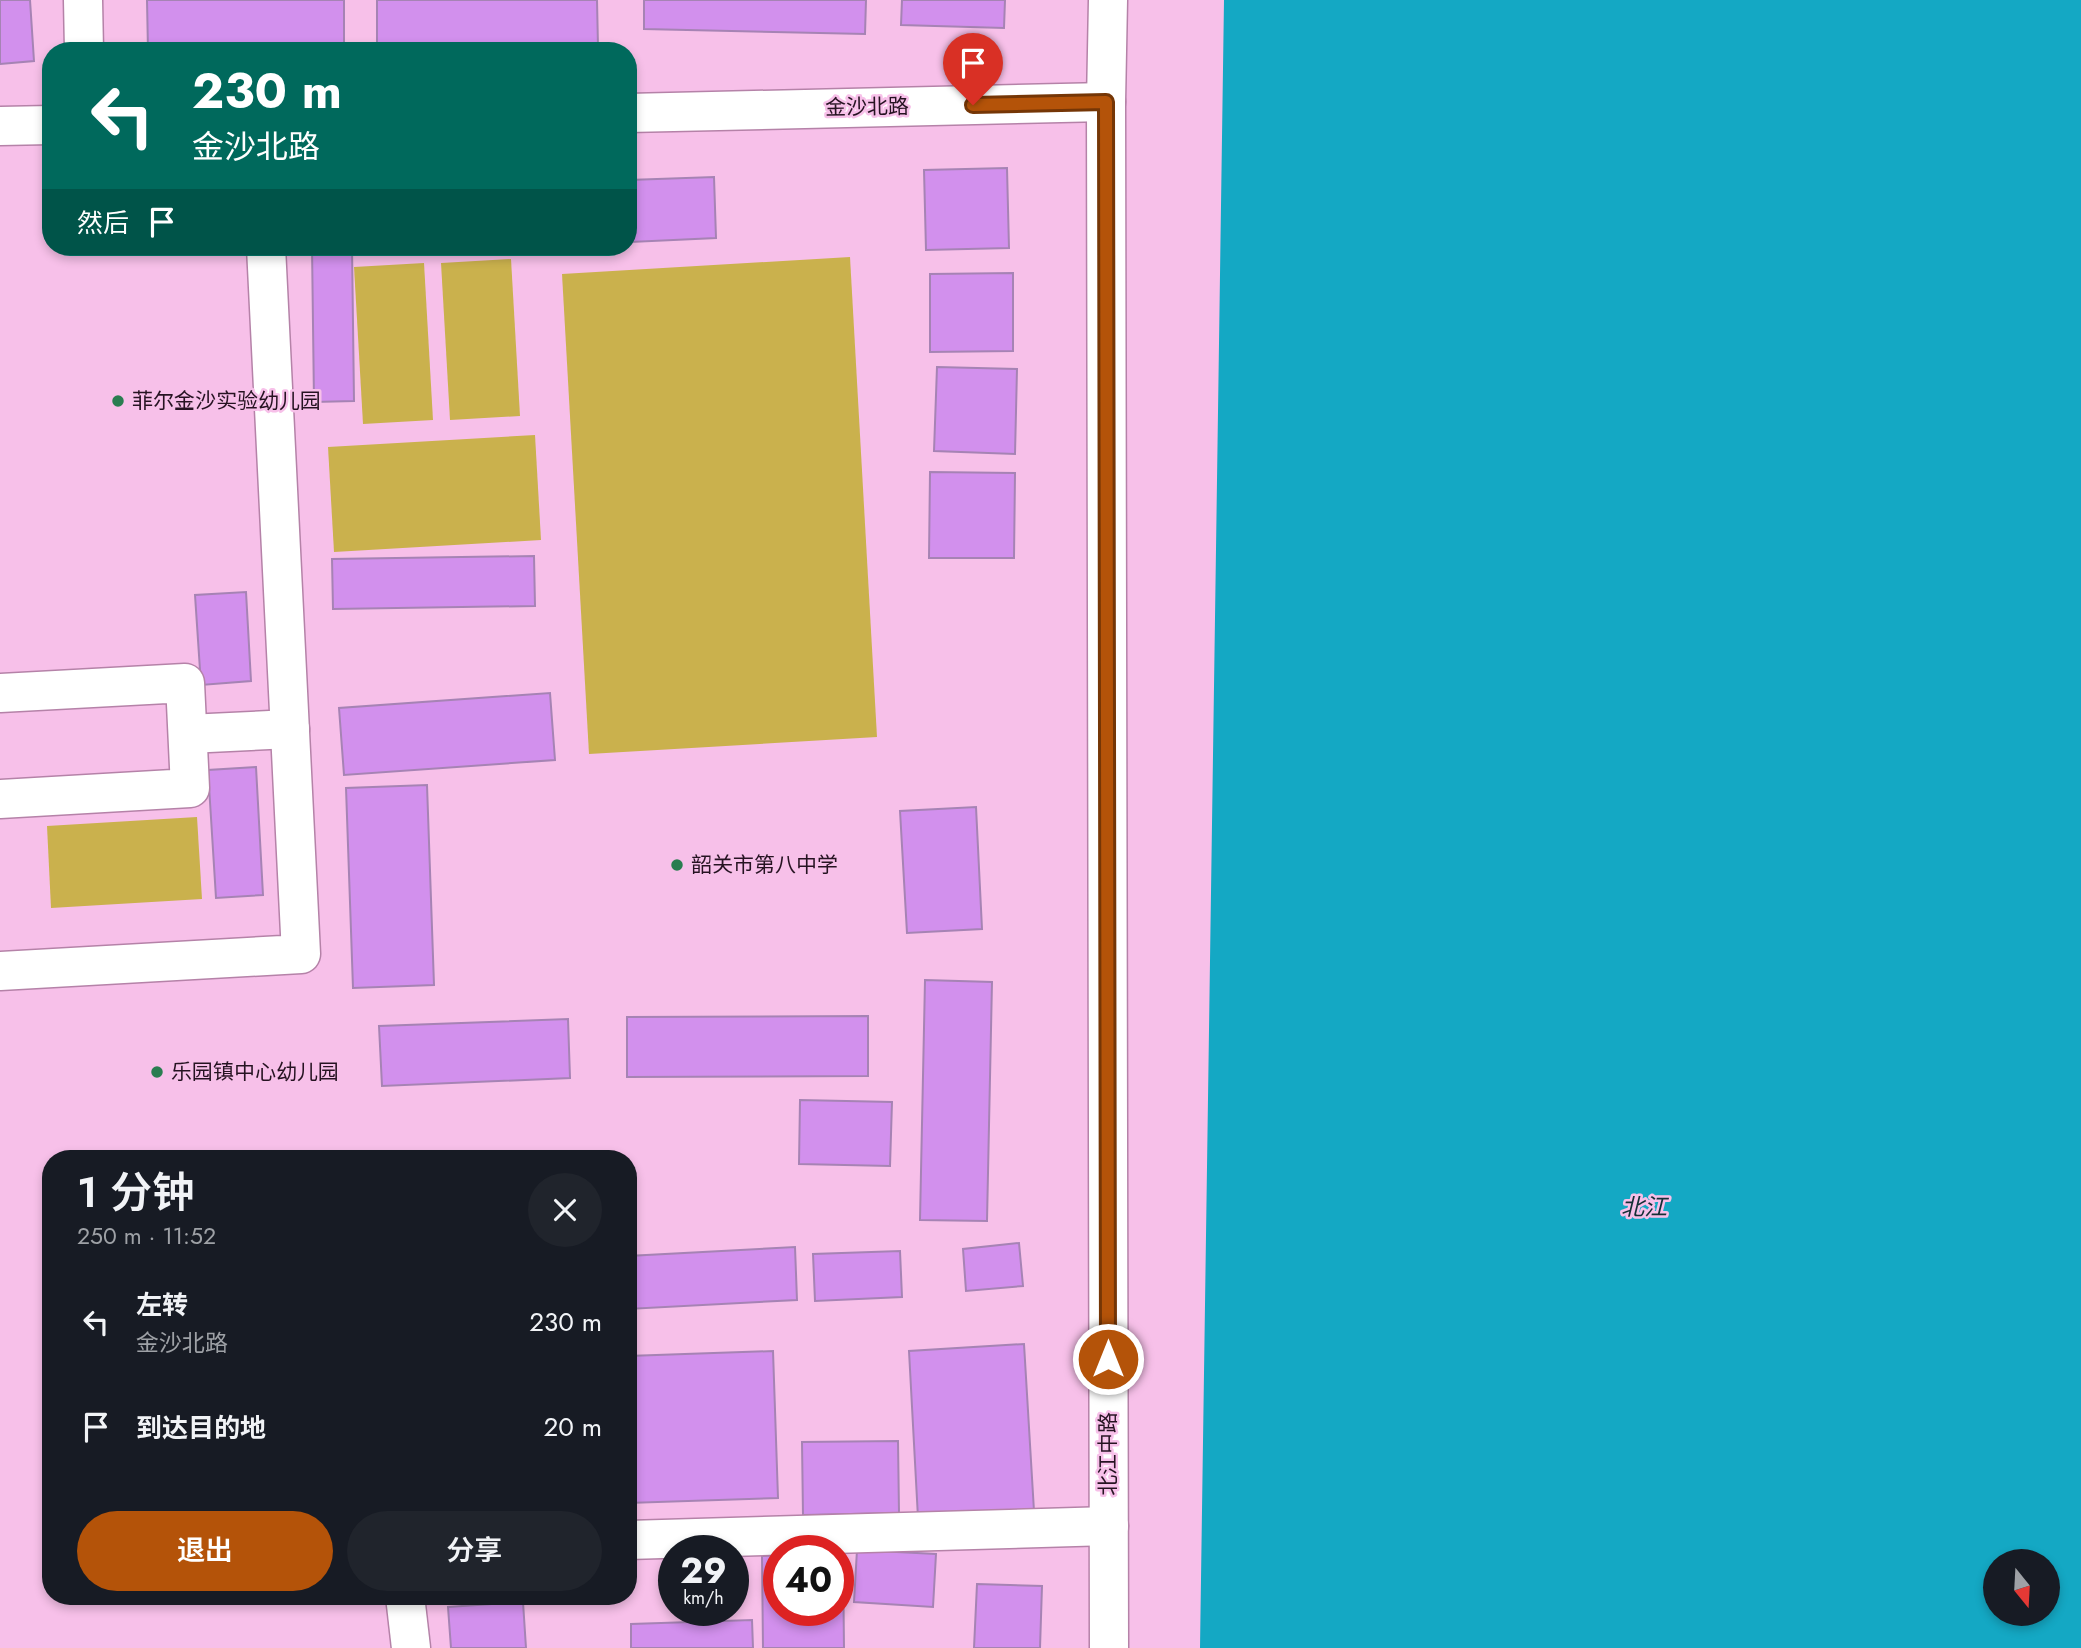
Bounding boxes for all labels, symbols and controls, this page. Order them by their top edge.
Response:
pin [943,33,1003,105]
icon: arrive [954,44,992,82]
text: 230 m [192,56,342,126]
icon: left [77,70,168,161]
street label: 金沙北路 [825,91,909,123]
text: 金沙北路 [192,124,320,170]
icon: arrive [143,203,181,241]
text: 然后 [77,204,129,242]
place label: 菲尔金沙实验幼儿园 [132,386,321,416]
marker: 菲尔金沙实验幼儿园 [110,393,126,409]
place label: 韶关市第八中学 [691,850,838,880]
marker: 韶关市第八中学 [669,857,685,873]
place label: 乐园镇中心幼儿园 [171,1057,339,1087]
marker: 乐园镇中心幼儿园 [149,1064,165,1080]
text: 1 分钟 [77,1162,194,1223]
button: close [528,1173,602,1247]
water label: 北江 [1621,1190,1670,1224]
text: 250 m · 11:52 [77,1219,216,1253]
text: 左转 [136,1286,188,1324]
icon: left [77,1303,115,1341]
text: 230 m [529,1303,602,1341]
position arrow [1071,1322,1145,1396]
text: 金沙北路 [136,1326,228,1360]
icon: arrive [77,1408,115,1446]
text: 20 m [544,1408,602,1446]
text: 到达目的地 [136,1409,266,1447]
street label: 北江中路 [1093,1412,1123,1496]
button: 退出 [77,1511,333,1591]
button: 分享 [347,1511,602,1591]
speed limit sign: 40 [763,1535,854,1626]
text: 29 [680,1546,727,1596]
north arrow [1983,1549,2060,1626]
map controls [1983,1549,2060,1626]
text: km/h [683,1585,724,1611]

